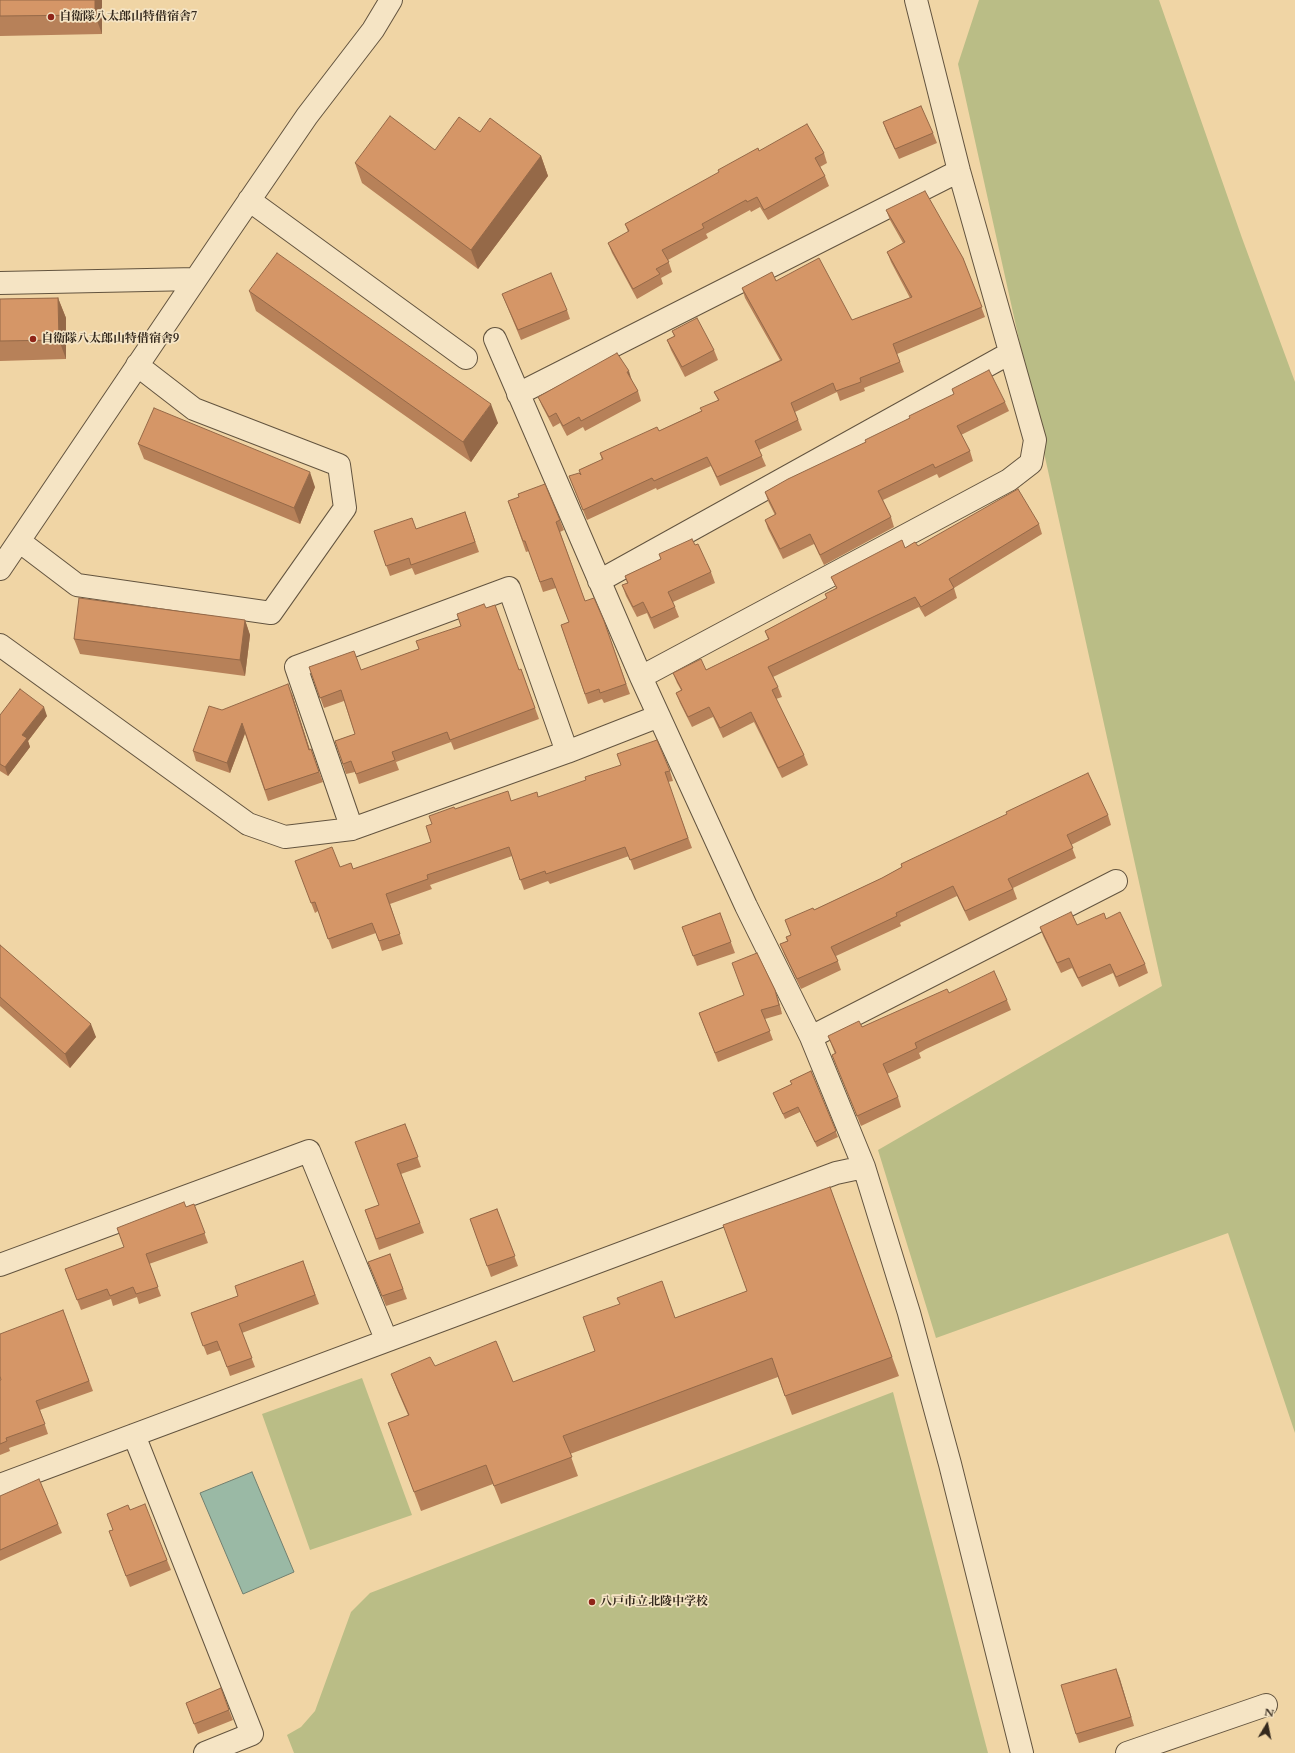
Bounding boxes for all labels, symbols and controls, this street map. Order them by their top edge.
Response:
place label: 自衛隊八太郎山特借宿舎7 [59,10,197,24]
marker: 自衛隊八太郎山特借宿舎7 [46,12,56,22]
place label: 自衛隊八太郎山特借宿舎9 [41,332,179,346]
marker: 自衛隊八太郎山特借宿舎9 [28,334,38,344]
place label: 八戸市立北陵中学校 [600,1595,708,1609]
marker: 八戸市立北陵中学校 [587,1597,597,1607]
text: N [1263,1704,1275,1721]
north arrow [1247,1705,1287,1745]

